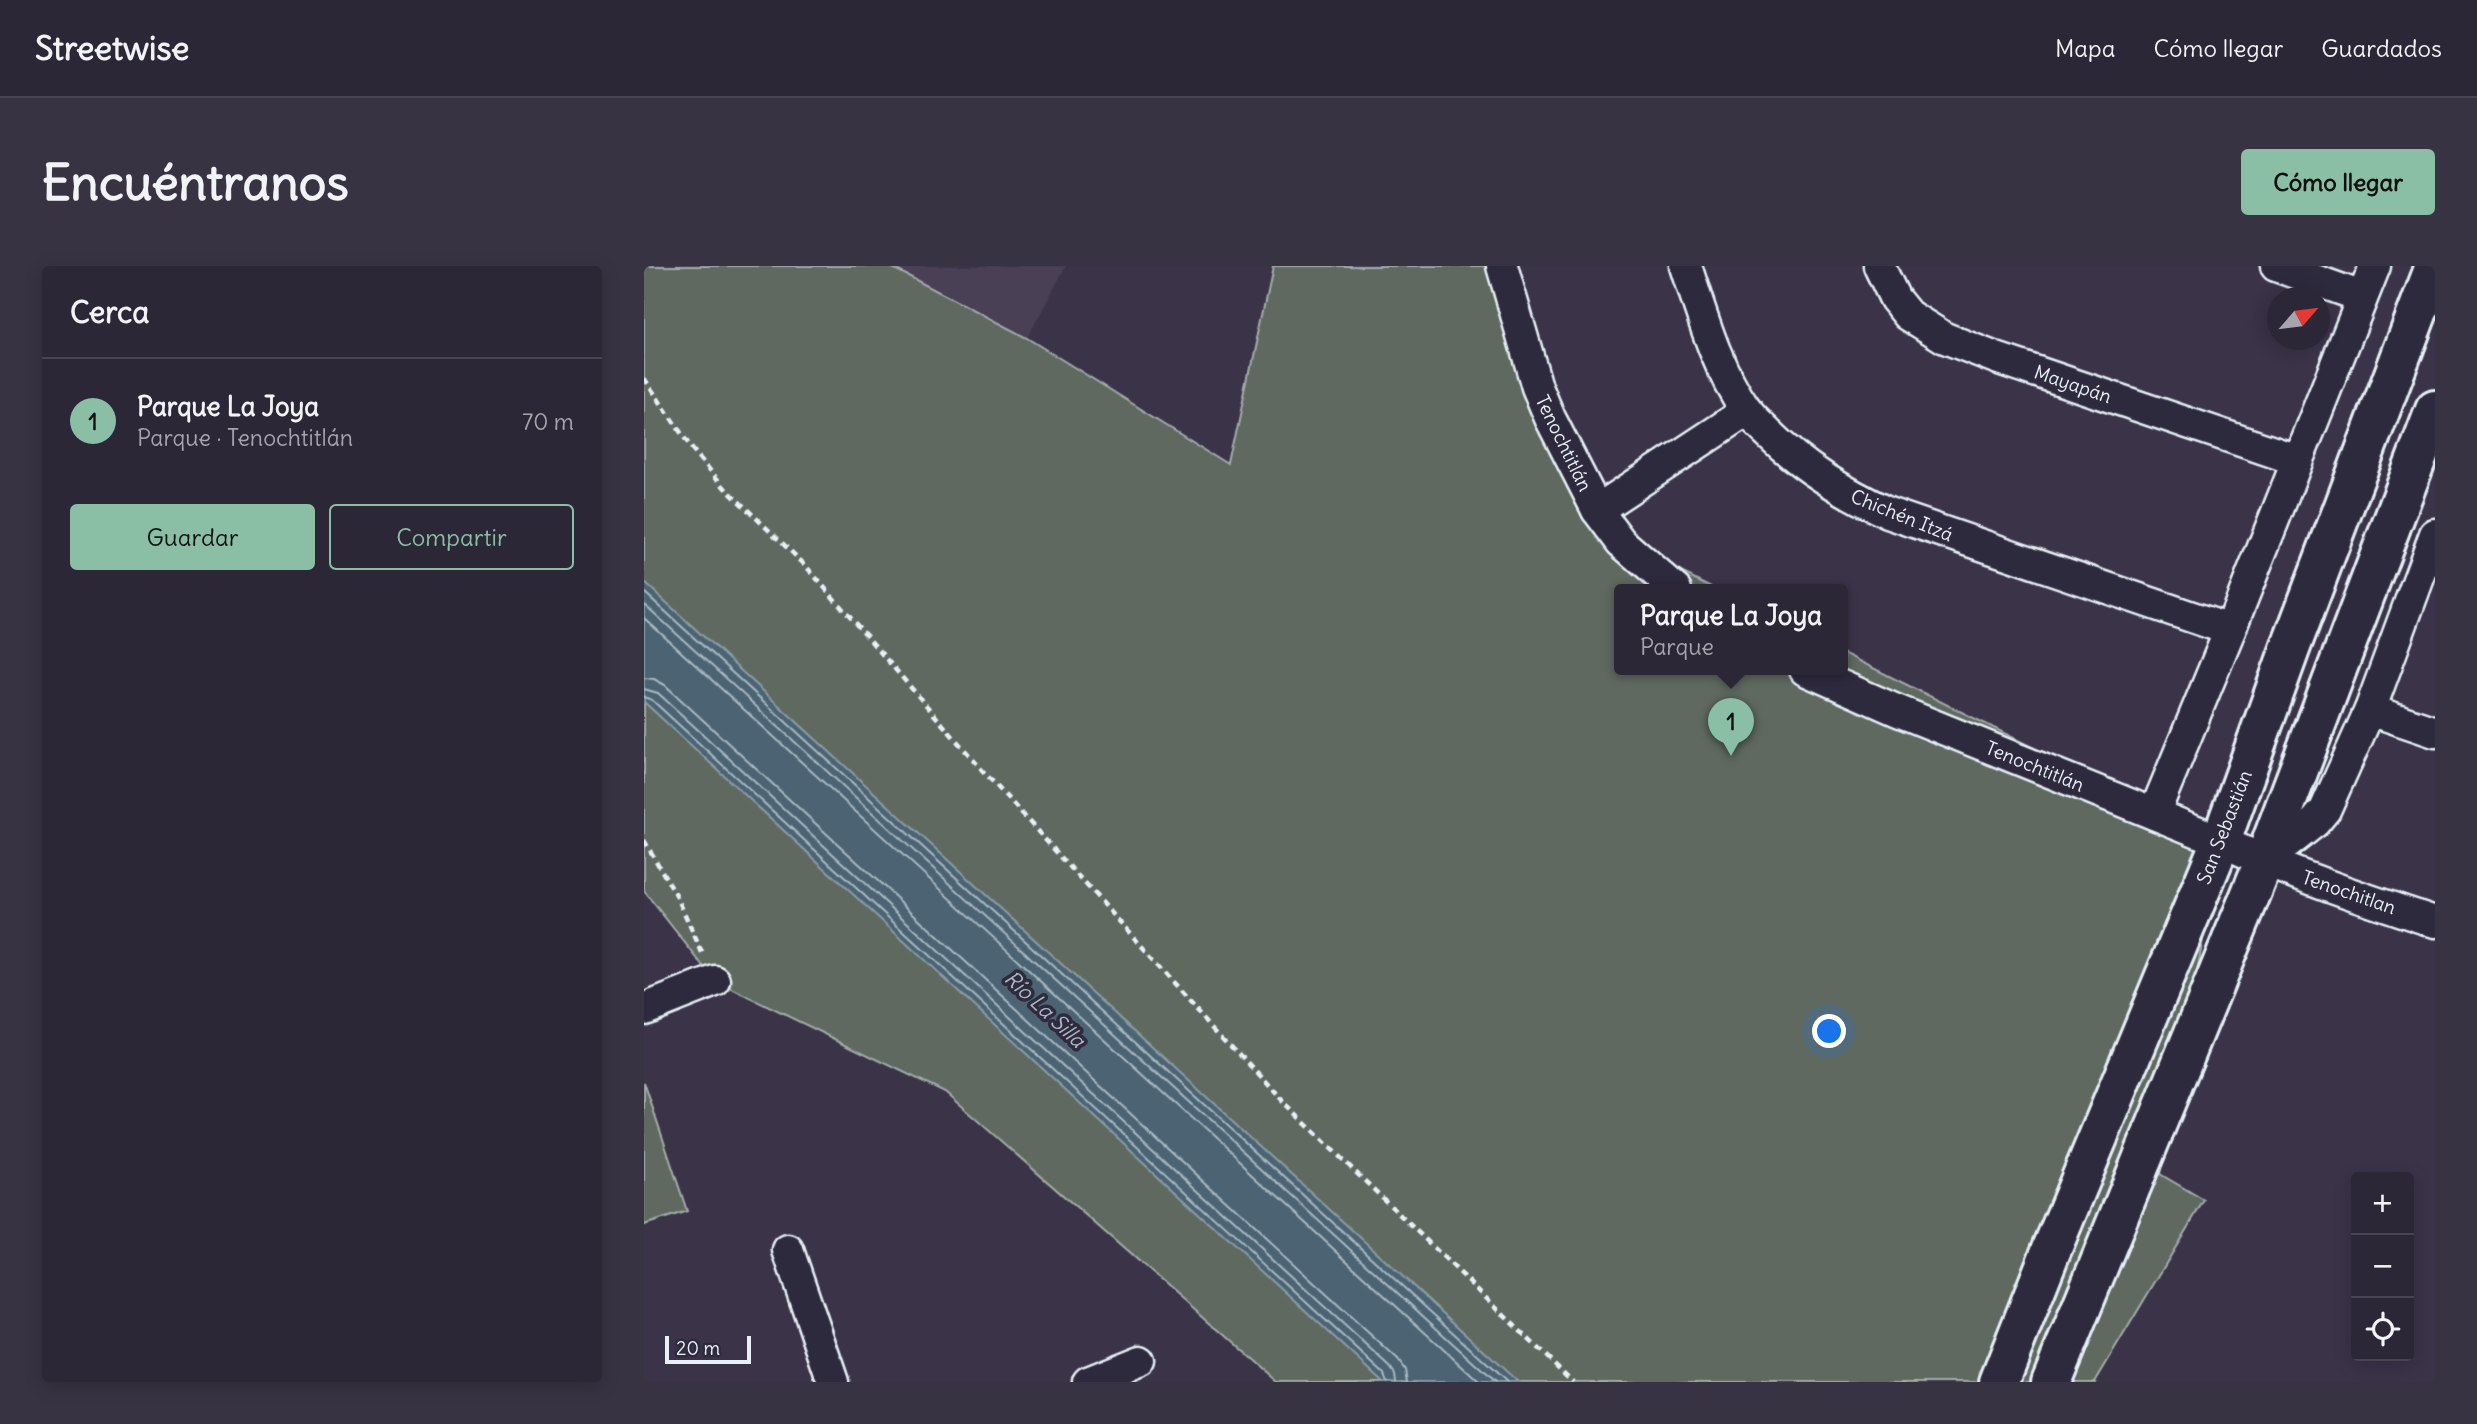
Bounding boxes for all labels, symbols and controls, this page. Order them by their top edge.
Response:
text: Streetwise [35,27,189,69]
text: Mapa [2055,33,2115,63]
text: Cómo llegar [2153,33,2283,63]
text: Guardados [2321,33,2442,63]
button: Cómo llegar [2241,149,2435,215]
text: Encuéntranos [42,152,349,213]
north arrow [2267,287,2330,350]
text: Cerca [70,293,149,331]
street label: Mayapán [2031,360,2115,408]
text: Parque La Joya [137,390,319,423]
street label: Tenochtitlán [1530,391,1598,495]
text: 1 [88,407,98,436]
text: 70 m [522,407,574,436]
text: Parque · Tenochtitlán [137,423,353,452]
street label: Chichén Itzá [1847,484,1957,546]
button: Guardar [70,504,315,570]
button: Compartir [329,504,574,570]
popup [1614,584,1848,675]
text: Parque La Joya [1640,599,1822,632]
text: Parque [1640,632,1714,661]
pin: 1 [1708,698,1754,756]
street label: Tenochtitlán [1982,735,2088,797]
street label: San Sebastián [2191,767,2257,887]
street label: Tenochitlan [2299,865,2399,919]
water label: Río La Silla [999,965,1092,1054]
your location [1812,1014,1846,1048]
map controls [2351,1172,2414,1361]
button: + [2351,1172,2414,1235]
button: − [2351,1235,2414,1298]
button: locate [2351,1298,2414,1361]
scale bar [665,1333,751,1365]
text: 20 m [676,1336,720,1360]

